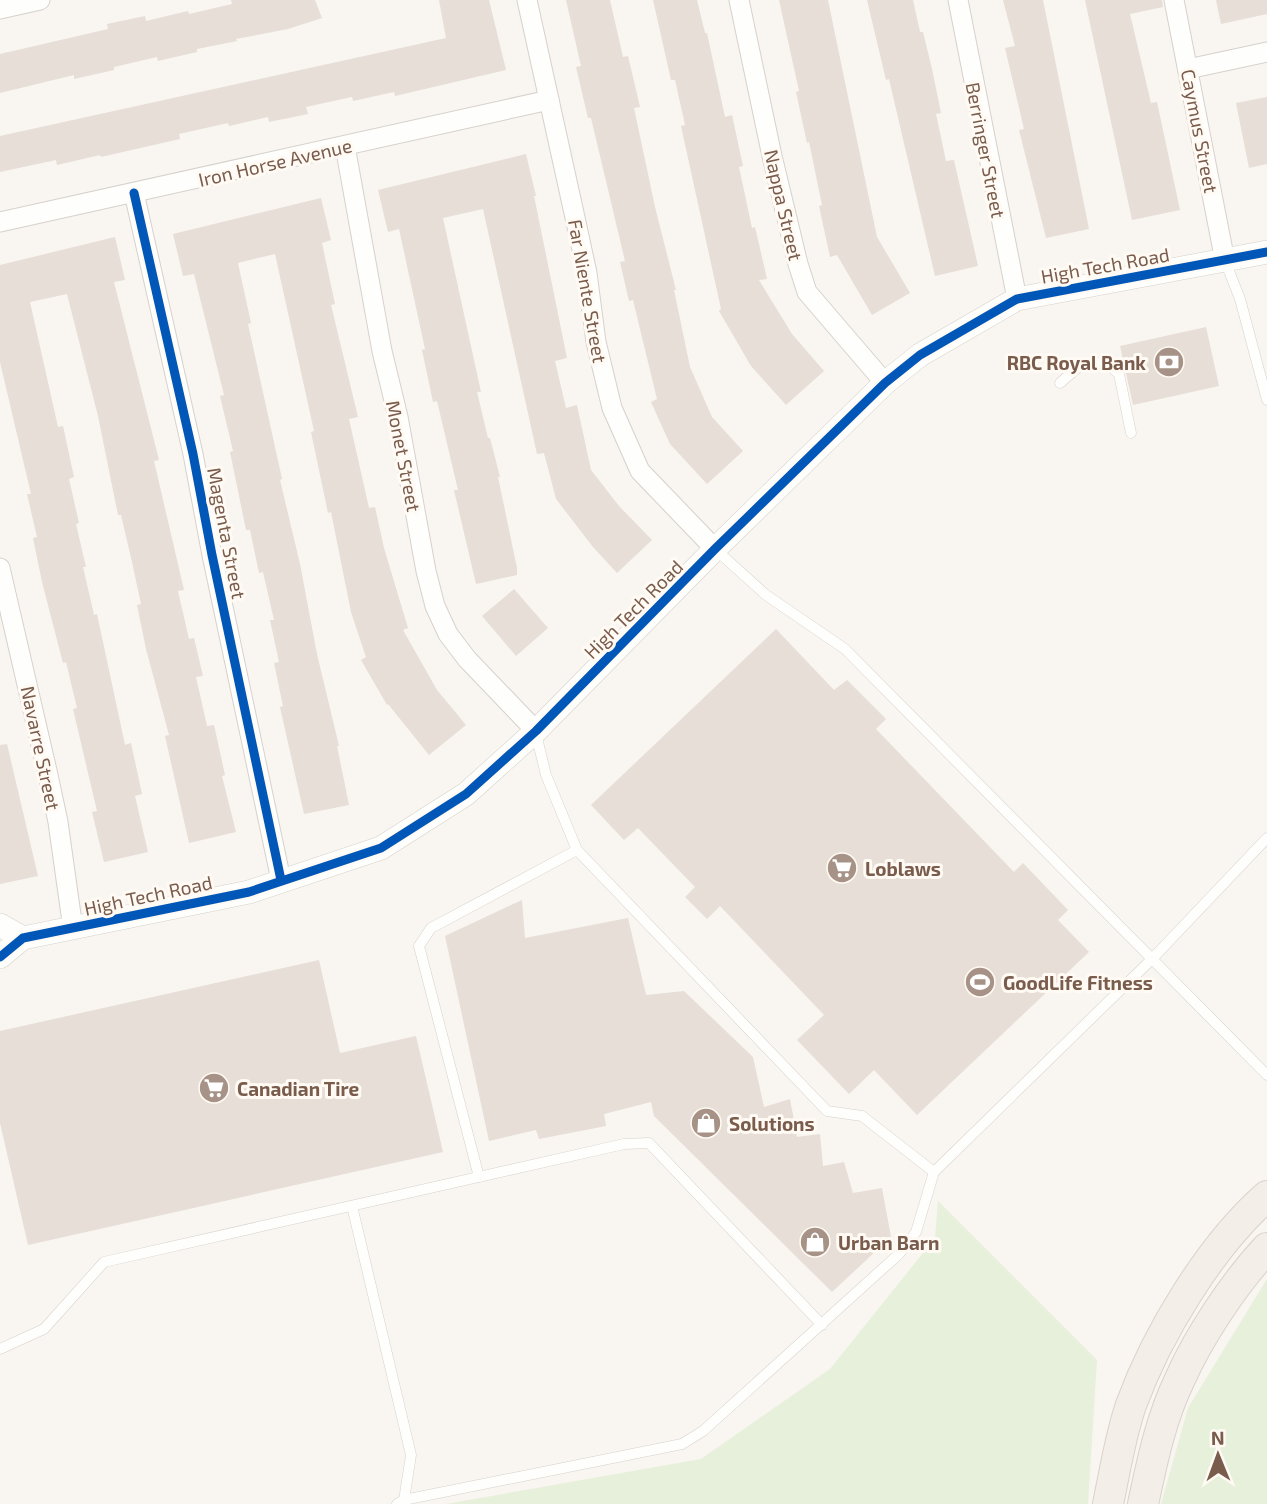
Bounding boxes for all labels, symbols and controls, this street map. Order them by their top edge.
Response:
street label: Caymus Street [1177,67,1223,195]
street label: Berringer Street [962,80,1010,220]
street label: Iron Horse Avenue [196,133,354,191]
street label: Nappa Street [760,147,808,263]
street label: Far Niente Street [564,217,612,365]
street label: High Tech Road [1039,242,1171,288]
bank icon: RBC Royal Bank [1152,345,1186,379]
place label: RBC Royal Bank [1007,351,1146,375]
street label: Monet Street [382,398,426,514]
street label: Magenta Street [203,465,251,601]
street label: High Tech Road [579,555,687,663]
street label: Navarre Street [17,684,65,812]
supermarket icon: Loblaws [825,851,859,885]
place label: Loblaws [865,857,941,880]
street label: High Tech Road [82,870,214,920]
sports icon: GoodLife Fitness [963,965,997,999]
place label: GoodLife Fitness [1003,971,1153,994]
supermarket icon: Canadian Tire [197,1071,231,1105]
place label: Canadian Tire [237,1077,359,1100]
shop icon: Solutions [689,1106,723,1140]
place label: Solutions [729,1112,815,1135]
shop icon: Urban Barn [798,1225,832,1259]
place label: Urban Barn [838,1231,939,1254]
north arrow [1183,1420,1253,1490]
text: N [1211,1426,1225,1449]

